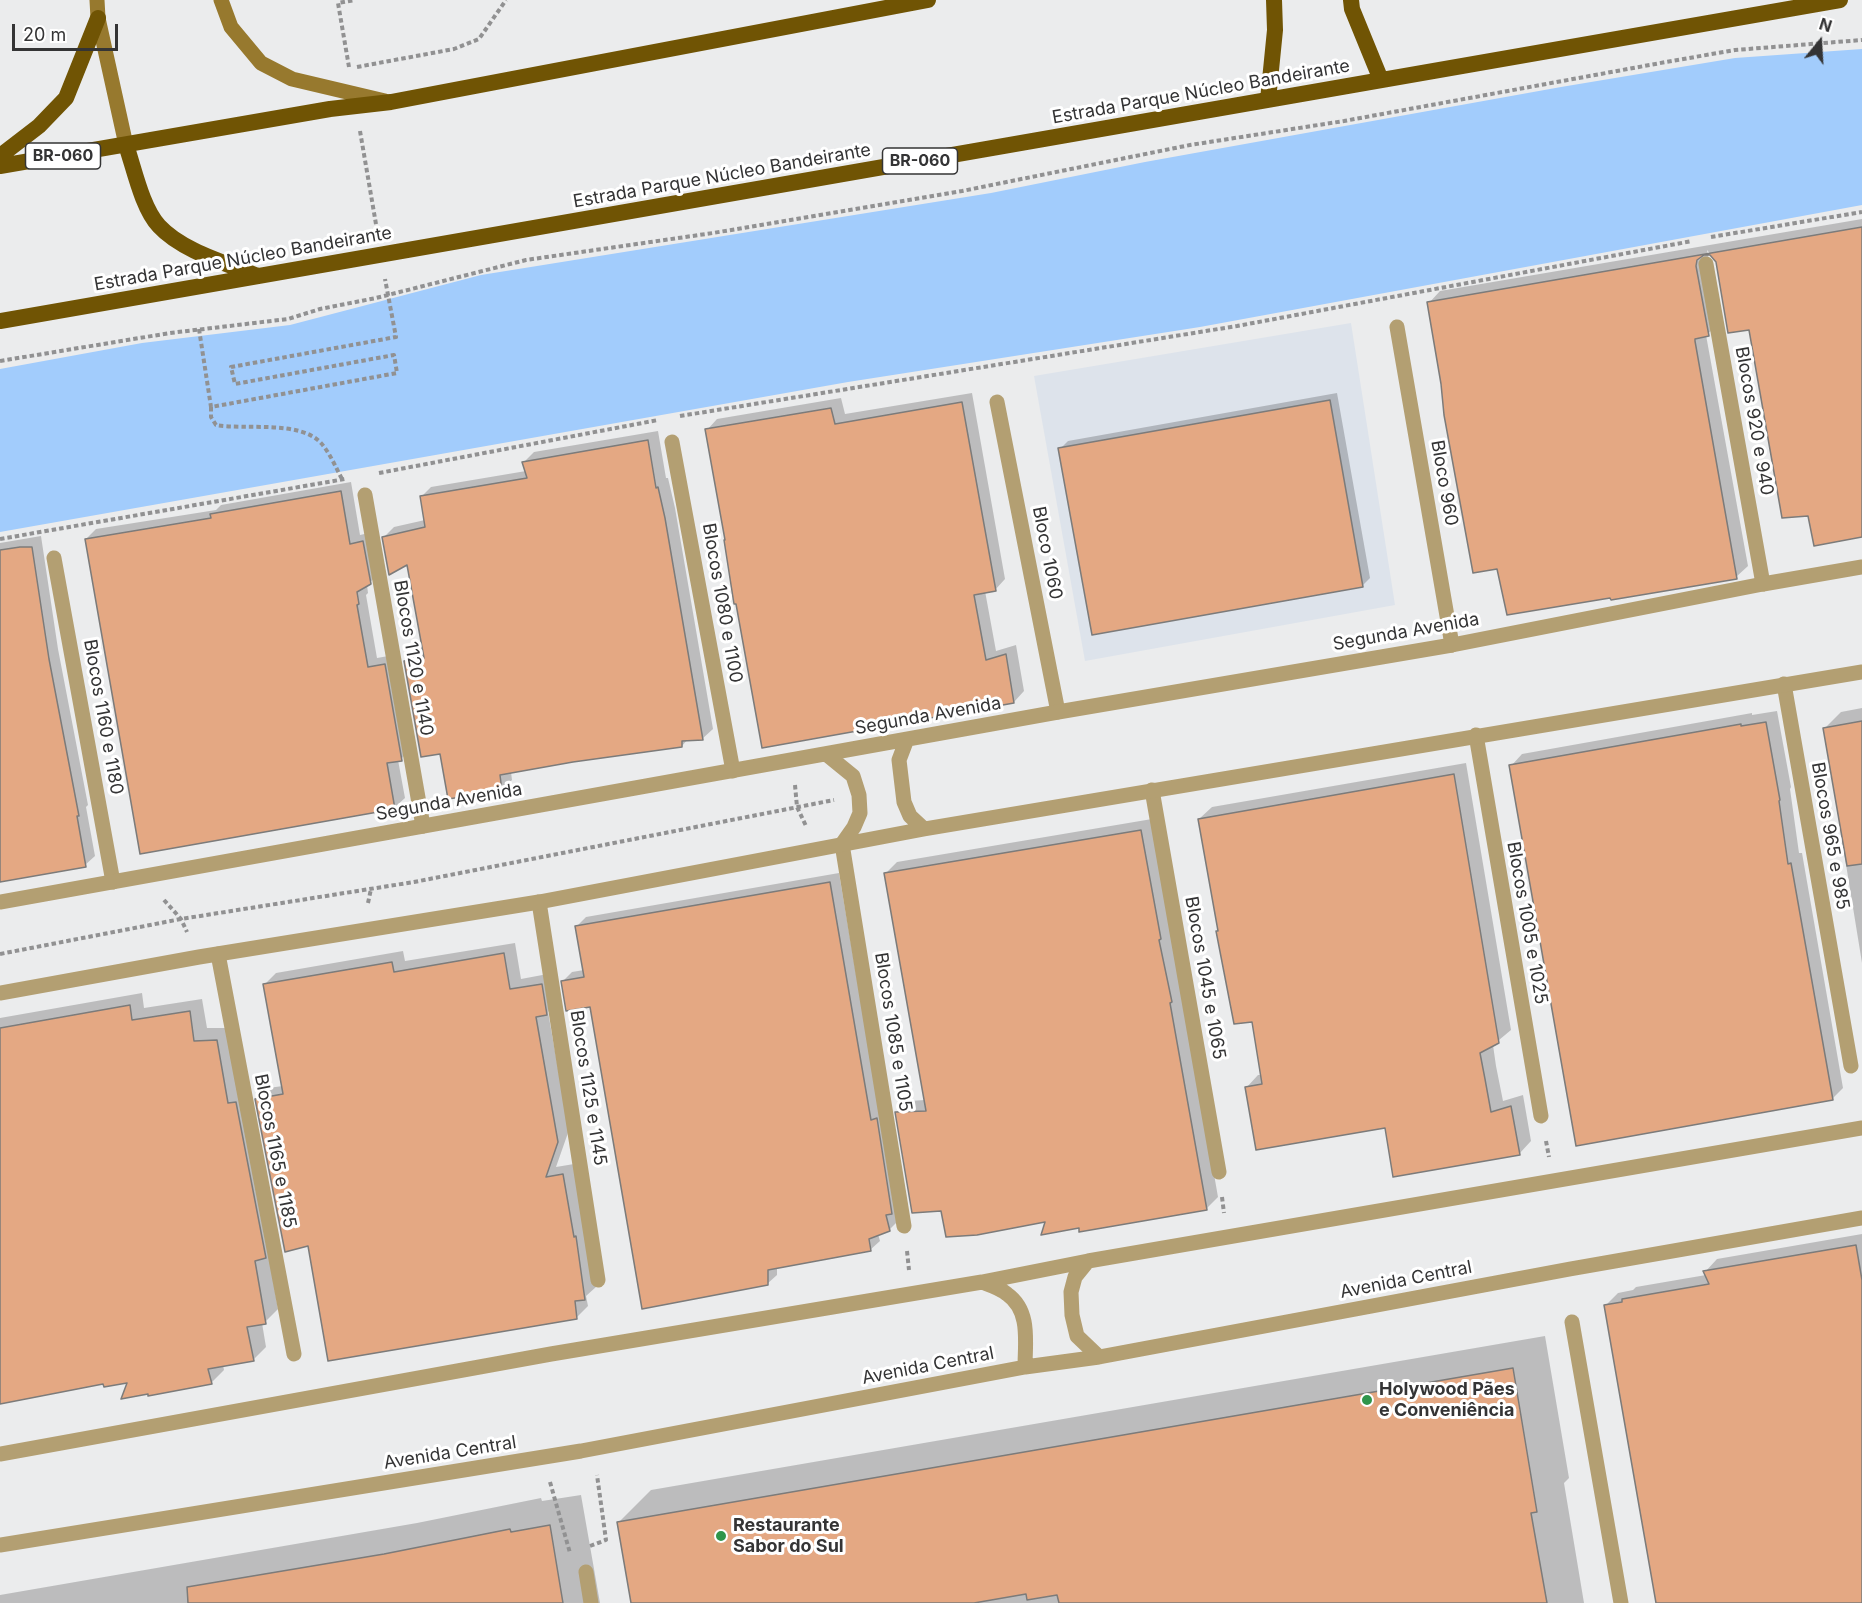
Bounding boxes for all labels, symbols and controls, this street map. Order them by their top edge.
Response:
scale bar [15,12,122,50]
north arrow [1790,12,1850,72]
text: N [1817,13,1834,36]
text: 20 m [23,24,66,45]
street label: Estrada Parque Núcleo Bandeirante [1050,55,1352,129]
street label: Estrada Parque Núcleo Bandeirante [571,139,873,213]
road number: BR-060 [26,143,100,169]
road number: BR-060 [882,148,958,174]
street label: Estrada Parque Núcleo Bandeirante [92,222,394,296]
street label: Blocos 920 e 940 [1730,345,1778,497]
street label: Bloco 960 [1426,438,1462,528]
street label: Bloco 1060 [1027,505,1067,601]
street label: Blocos 1080 e 1100 [697,521,747,685]
street label: Blocos 1120 e 1140 [389,578,437,738]
street label: Segunda Avenida [1331,609,1481,655]
street label: Blocos 1160 e 1180 [79,638,127,796]
street label: Segunda Avenida [853,693,1003,739]
street label: Blocos 965 e 985 [1806,760,1854,912]
street label: Segunda Avenida [374,779,524,825]
street label: Blocos 1005 e 1025 [1502,840,1552,1006]
street label: Blocos 1045 e 1065 [1180,895,1230,1061]
street label: Blocos 1085 e 1105 [870,951,916,1113]
street label: Blocos 1125 e 1145 [565,1009,611,1167]
street label: Blocos 1165 e 1185 [249,1072,301,1230]
street label: Avenida Central [1338,1257,1474,1303]
street label: Avenida Central [860,1343,996,1389]
place label: Holywood Pães e Conveniência [1379,1379,1515,1422]
marker: Holywood Pães e Conveniência [1360,1393,1374,1407]
street label: Avenida Central [382,1432,518,1474]
place label: Restaurante Sabor do Sul [733,1515,844,1558]
marker: Restaurante Sabor do Sul [714,1529,728,1543]

